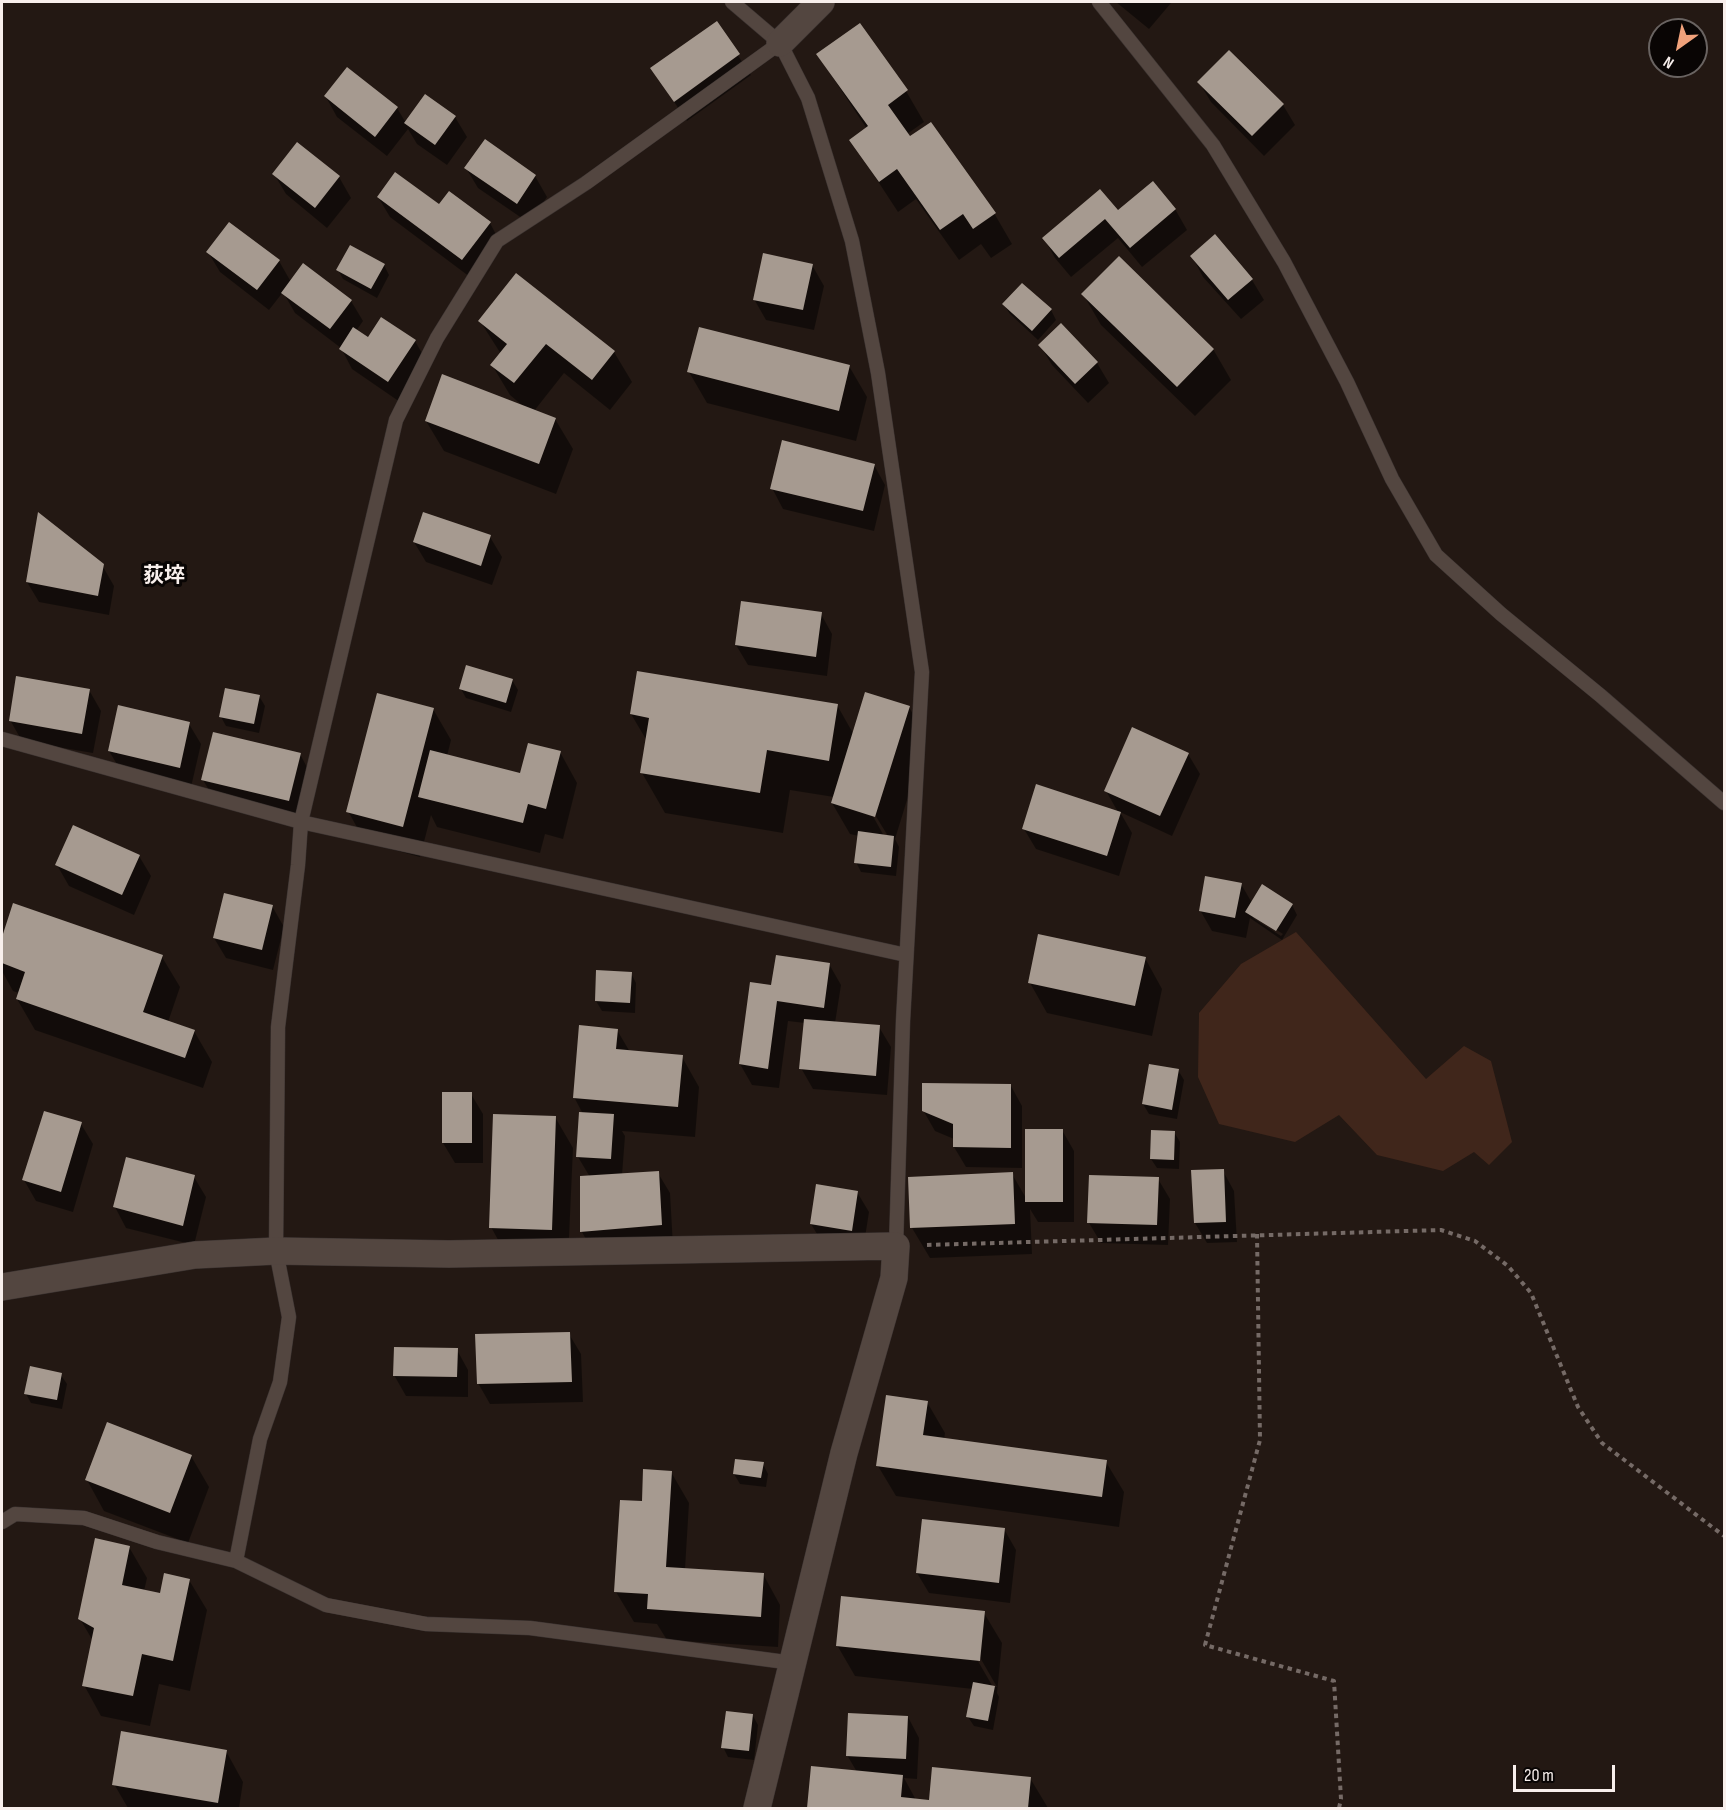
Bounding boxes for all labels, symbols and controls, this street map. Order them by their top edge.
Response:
north arrow [1648,18,1708,78]
text: N [1660,52,1678,72]
district label: 荻埣 [143,564,185,590]
scale bar [1516,1753,1618,1791]
text: 20 m [1524,1765,1554,1786]

